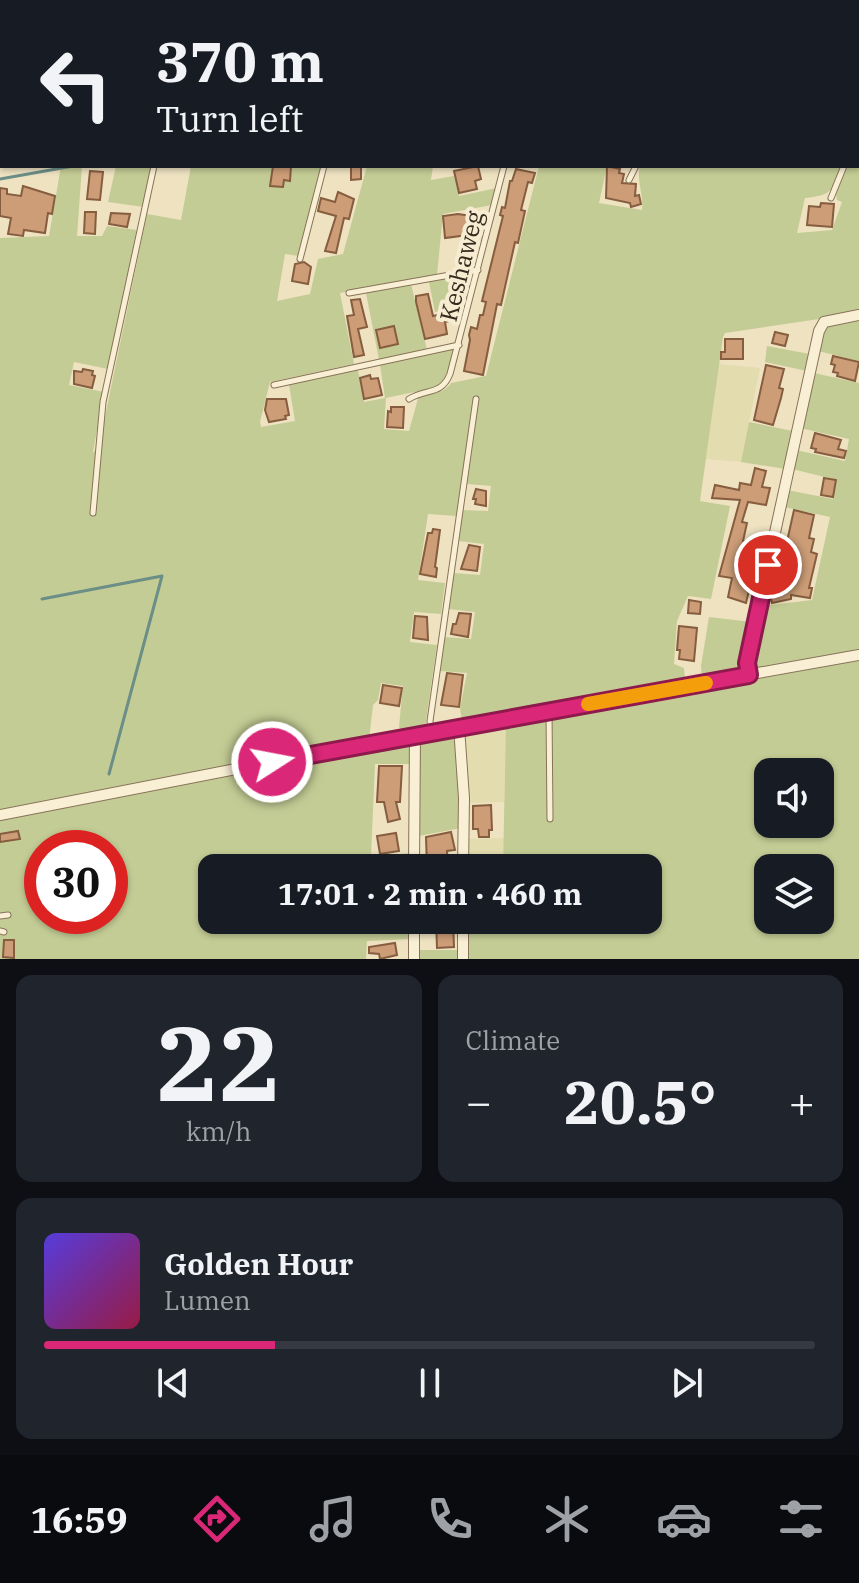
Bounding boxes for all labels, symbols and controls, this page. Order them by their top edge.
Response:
text: 370 m [156,25,324,97]
icon: left [24,32,128,136]
text: Turn left [156,95,303,142]
street label: Keshaweg [432,207,490,325]
pin [734,531,802,599]
icon: arrive [746,543,790,587]
position arrow [230,720,314,804]
map controls [754,758,834,934]
button: sound [754,758,834,838]
speed limit sign: 30 [24,830,128,934]
button: layers [754,854,834,934]
text: 17:01 · 2 min · 460 m [278,874,582,913]
text: 22 [156,994,281,1130]
text: Climate [466,1023,560,1057]
text: 20.5° [564,1062,717,1141]
text: − [466,1073,492,1130]
text: + [789,1073,815,1130]
text: km/h [186,1114,252,1148]
text: Golden Hour [164,1244,353,1283]
text: Lumen [164,1283,251,1317]
icon: previous [151,1361,195,1405]
icon: pause [408,1361,452,1405]
icon: next [665,1361,709,1405]
icon: directions [189,1491,245,1547]
icon: music [305,1491,361,1547]
icon: phone [422,1491,478,1547]
icon: climate [539,1491,595,1547]
icon: car [656,1491,712,1547]
icon: filters [773,1491,829,1547]
text: 16:59 [30,1496,128,1543]

